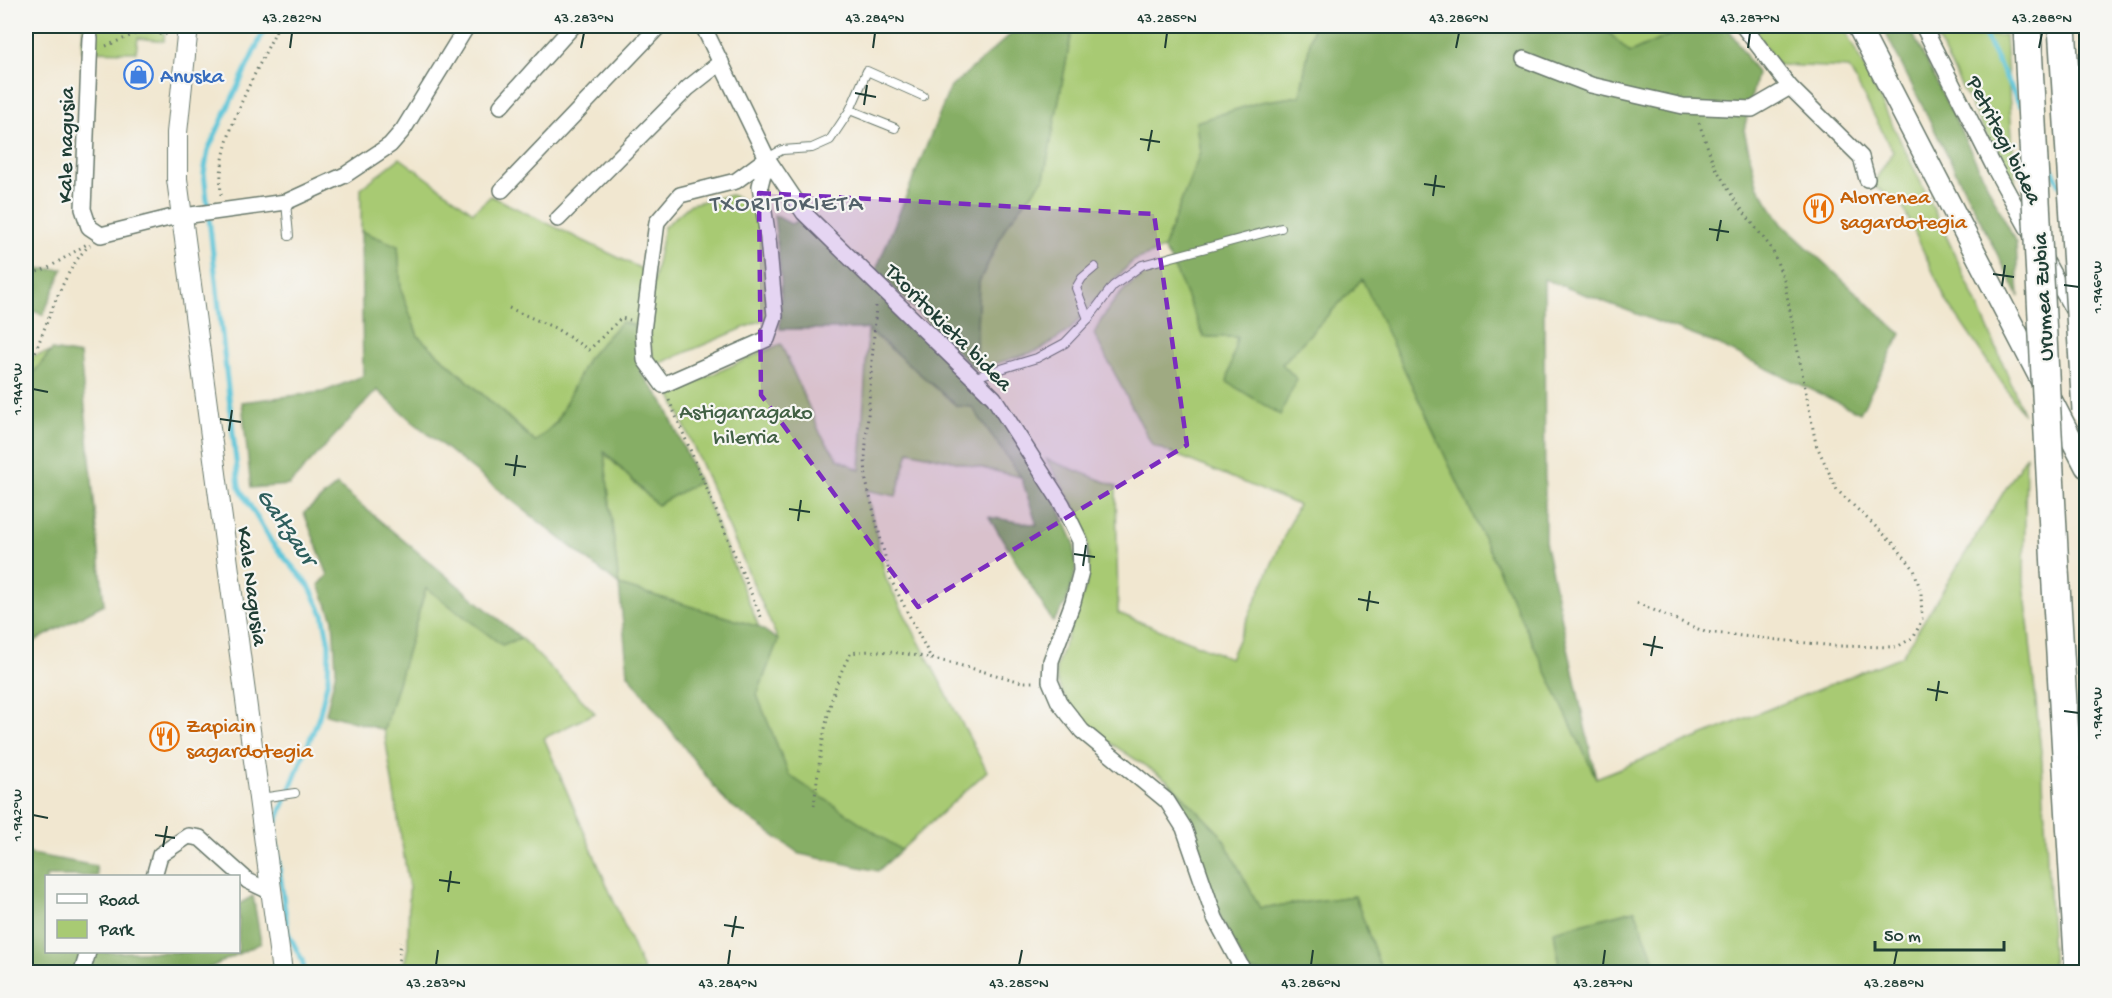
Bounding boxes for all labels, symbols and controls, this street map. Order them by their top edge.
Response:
text: 43.282°N [262,10,322,28]
text: 43.283°N [554,10,614,28]
text: 43.284°N [846,10,905,28]
text: 43.285°N [1137,10,1197,28]
text: 43.286°N [1429,10,1489,28]
text: 43.287°N [1720,10,1780,28]
text: 43.288°N [2012,10,2072,28]
shop icon: Anuska [123,58,155,90]
place label: Anuska [160,65,225,91]
street label: Petritegi bidea [1958,71,2046,210]
street label: Kale nagusia [54,86,82,203]
place label: Alorrenea sagardotegia [1840,186,1968,237]
district label: TXORITOKIETA [708,191,864,220]
restaurant icon: Alorrenea sagardotegia [1803,192,1835,224]
street label: Urumea Zubia [2029,231,2061,362]
street label: Txoritokieta bidea [877,258,1017,399]
text: 1.946°W [2089,261,2107,314]
text: 1.944°W [9,363,27,416]
park label: Astigarragako hilerria [679,401,813,452]
water label: Galtzaur [248,484,325,576]
street label: Kale Nagusia [229,525,271,649]
text: 1.944°W [2089,687,2107,740]
place label: Zapiain sagardotegia [186,715,314,766]
restaurant icon: Zapiain sagardotegia [149,721,181,753]
text: 1.942°W [9,789,27,842]
legend [45,875,240,953]
text: Road [99,891,140,912]
scale bar [1875,914,2004,952]
text: Park [98,921,135,942]
text: 50 m [1884,927,1921,948]
text: 43.283°N [406,975,466,993]
text: 43.284°N [699,975,758,993]
text: 43.285°N [989,975,1049,993]
text: 43.286°N [1281,975,1341,993]
text: 43.287°N [1573,975,1633,993]
text: 43.288°N [1864,975,1924,993]

